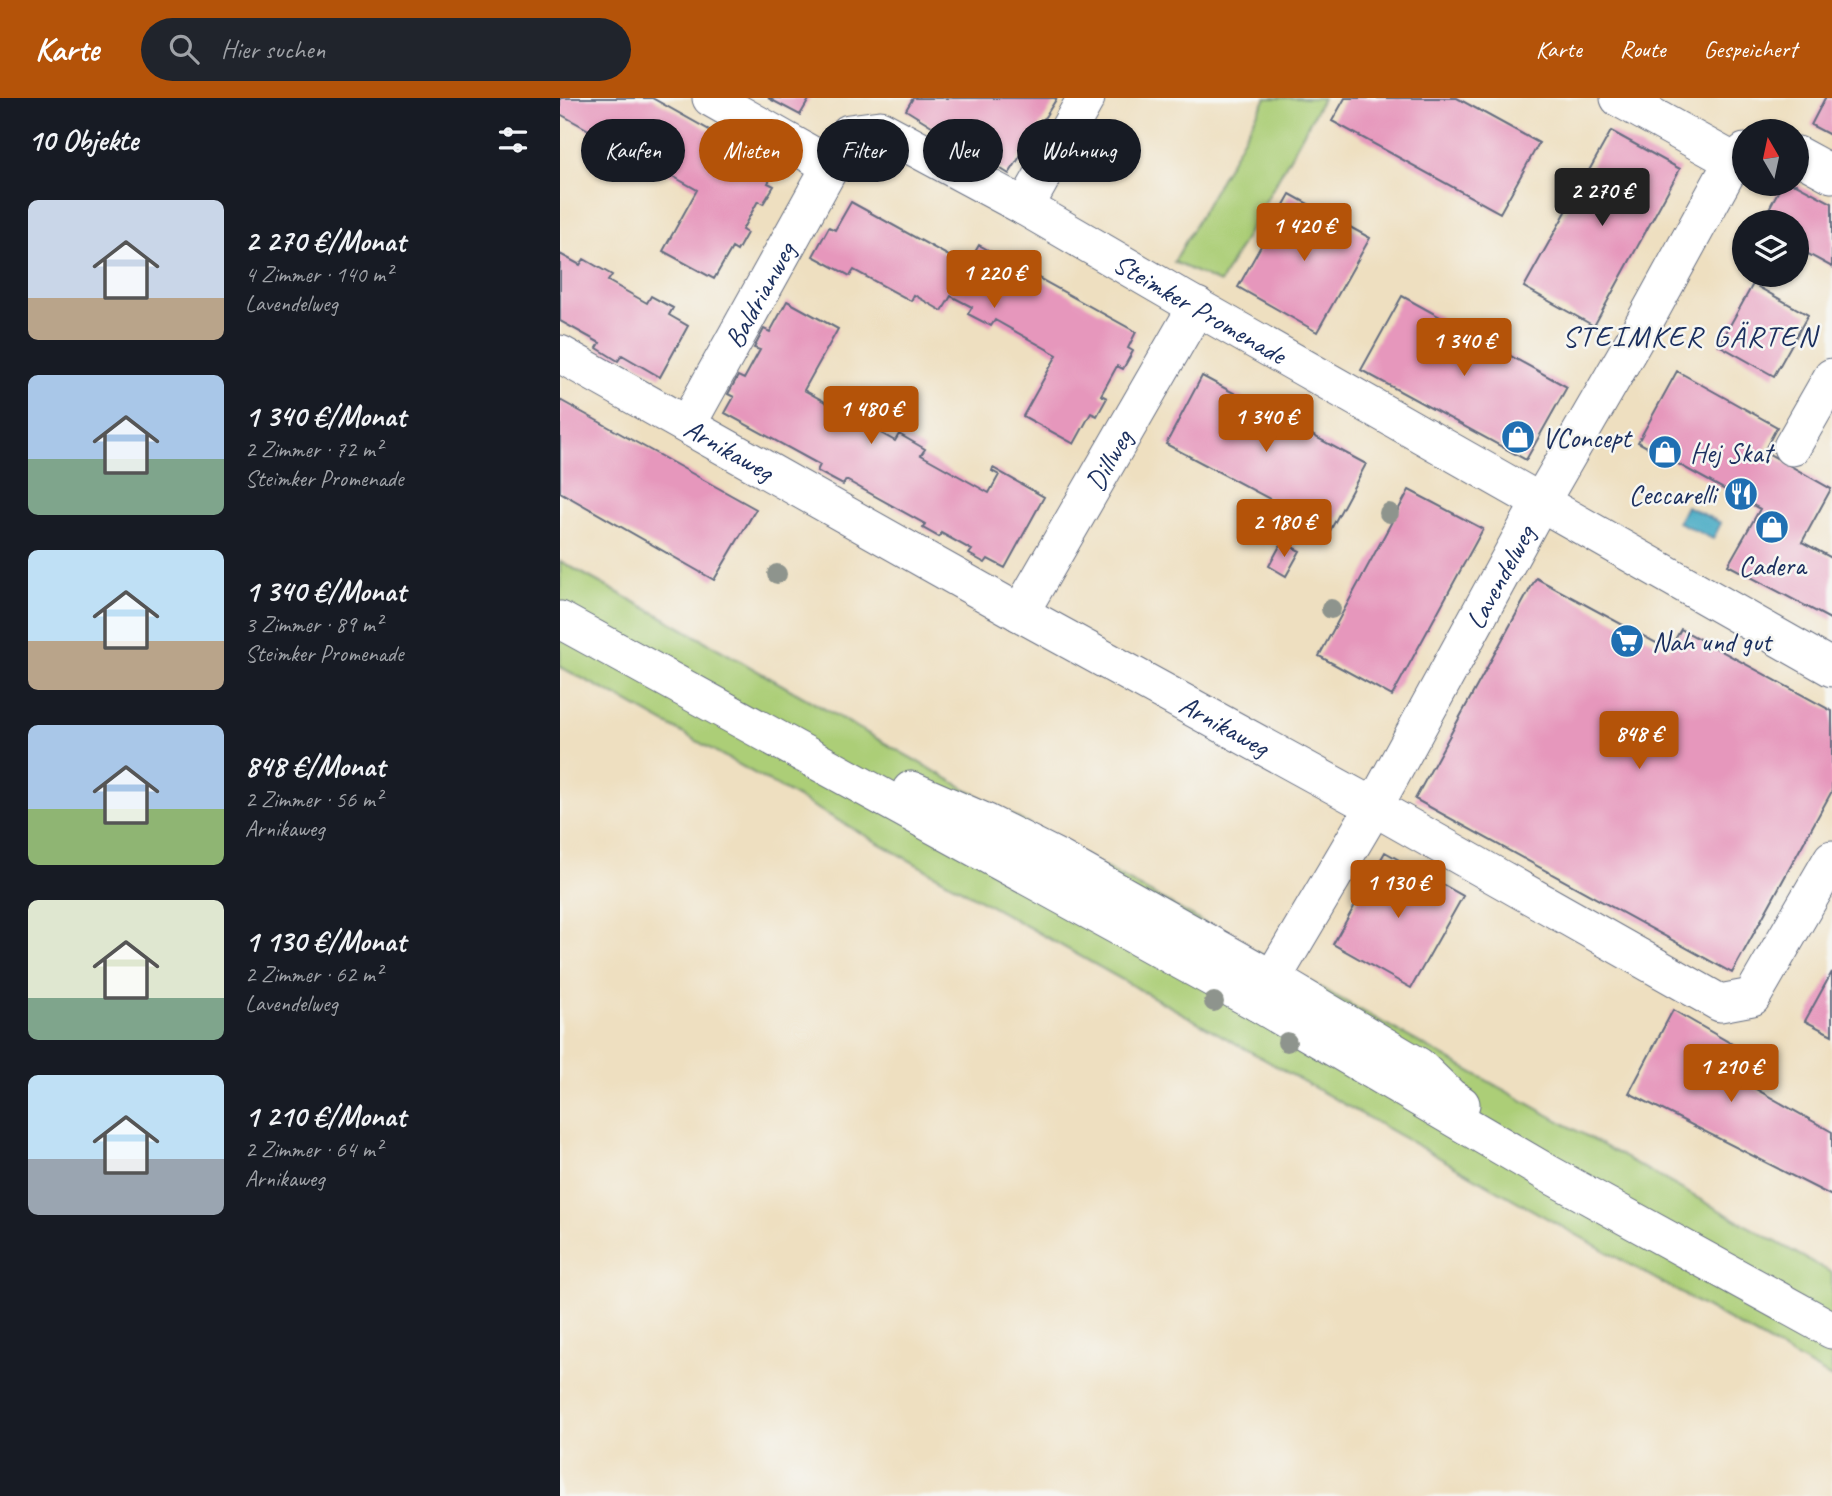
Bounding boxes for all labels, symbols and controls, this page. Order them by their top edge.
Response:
search box [141,18,631,81]
text: Karte [35,28,99,70]
icon: search [165,30,203,68]
text: Hier suchen [221,33,325,66]
text: Karte [1536,34,1582,64]
text: Route [1620,34,1665,64]
text: Gespeichert [1703,34,1797,64]
chip: Kaufen [581,119,685,182]
chip: Mieten [699,119,803,182]
chip: Filter [817,119,909,182]
chip: Neu [923,119,1003,182]
chip: Wohnung [1017,119,1141,182]
north arrow [1732,119,1810,196]
map controls [1732,119,1809,287]
text: 10 Objekte [28,121,138,159]
icon: filters [494,121,532,159]
pin: 2 270 € [1537,169,1667,228]
text: 2 270 € [1571,176,1633,205]
pin: 1 420 € [1239,204,1369,263]
button: layers [1732,210,1809,287]
text: 1 420 € [1273,211,1335,240]
text: 2 270 €/Monat [245,222,406,260]
icon: home [84,228,168,312]
street label: Baldrianweg [716,234,804,354]
street label: Steimker Promenade [1107,245,1294,373]
pin: 1 220 € [929,250,1059,310]
text: 1 220 € [963,258,1025,287]
text: 4 Zimmer · 140 m² [245,260,392,289]
text: Lavendelweg [245,289,338,318]
district label: STEIMKER GÄRTEN [1562,317,1821,355]
pin: 1 340 € [1399,318,1529,378]
text: 1 340 € [1433,326,1495,355]
pin: 1 480 € [806,386,936,446]
text: 1 480 € [840,394,902,423]
pin: 1 340 € [1201,394,1331,454]
text: 1 340 €/Monat [245,397,406,435]
text: 1 340 € [1235,402,1297,431]
icon: home [84,403,168,487]
street label: Arnikaweg [678,411,781,490]
shop icon: VConcept [1499,418,1537,456]
place label: VConcept [1542,420,1633,455]
street label: Dillweg [1077,422,1141,497]
shop icon: Hej Skat [1646,433,1684,471]
text: 2 Zimmer · 72 m² [245,435,382,464]
place label: Hej Skat [1690,435,1775,470]
text: Steimker Promenade [245,464,404,493]
restaurant icon: Ceccarelli [1722,475,1760,513]
place label: Ceccarelli [1629,477,1720,512]
pin: 2 180 € [1219,500,1349,559]
text: 2 180 € [1253,507,1315,536]
shop icon: Cadera [1753,508,1791,546]
street label: Lavendelweg [1458,517,1544,635]
place label: Cadera [1738,548,1808,583]
text: 1 340 €/Monat [245,572,406,610]
icon: home [84,578,168,662]
text: 3 Zimmer · 89 m² [245,610,382,639]
supermarket icon: Nah und gut [1608,622,1646,660]
place label: Nah und gut [1652,624,1774,659]
text: Steimker Promenade [245,639,404,668]
street label: Arnikaweg [1173,687,1277,765]
pin: 848 € [1590,712,1688,771]
text: 848 € [1616,719,1662,748]
text: 848 €/Monat [245,747,385,785]
icon: home [84,753,168,837]
text: 2 Zimmer · 56 m² [245,785,382,814]
text: Arnikaweg [245,814,324,843]
pin: 1 130 € [1333,860,1463,920]
text: 1 130 € [1367,868,1429,897]
text: 1 130 €/Monat [245,922,406,960]
icon: home [84,928,168,1012]
text: 2 Zimmer · 62 m² [245,960,382,989]
text: Lavendelweg [245,989,338,1018]
pin: 1 210 € [1666,1044,1796,1104]
text: 1 210 € [1700,1052,1762,1081]
text: 1 210 €/Monat [245,1097,406,1135]
icon: home [84,1103,168,1187]
text: 2 Zimmer · 64 m² [245,1135,382,1164]
text: Arnikaweg [245,1164,324,1193]

